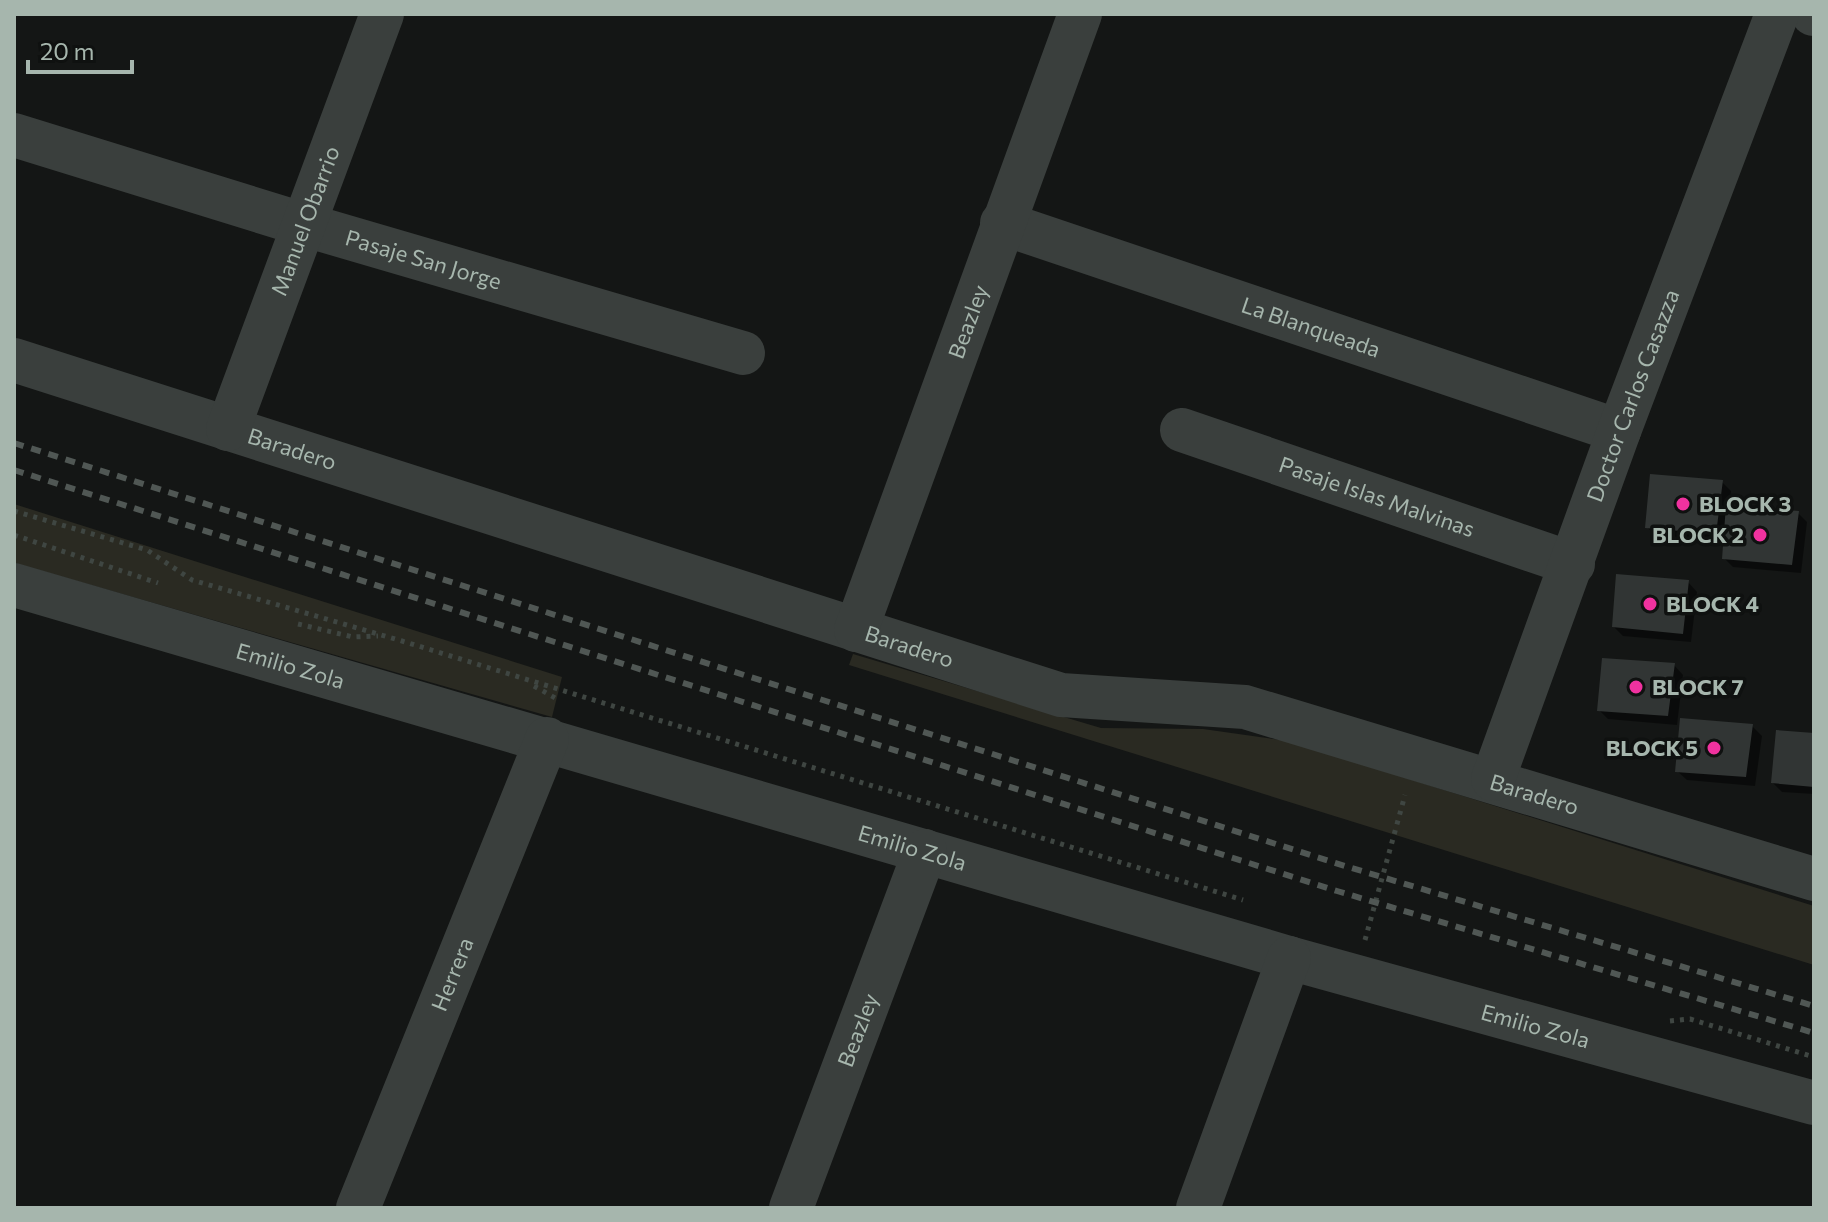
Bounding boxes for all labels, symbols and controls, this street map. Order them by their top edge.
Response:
scale bar [28,24,132,74]
text: 20 m [40,36,94,65]
street label: Manuel Obarrio [265,142,345,299]
street label: Pasaje San Jorge [342,223,505,295]
street label: Beazley [942,281,993,362]
street label: Doctor Carlos Casazza [1580,285,1684,506]
street label: La Blanqueada [1238,291,1384,363]
street label: Baradero [244,422,340,475]
street label: Pasaje Islas Malvinas [1276,450,1478,542]
place label: BLOCK 3 [1699,490,1791,517]
marker: BLOCK 3 [1674,495,1692,513]
place label: BLOCK 2 [1652,521,1744,548]
marker: BLOCK 2 [1751,526,1769,544]
place label: BLOCK 4 [1666,590,1759,617]
marker: BLOCK 4 [1641,595,1659,613]
street label: Baradero [862,619,957,673]
street label: Emilio Zola [233,637,348,694]
place label: BLOCK 7 [1652,673,1744,700]
marker: BLOCK 7 [1627,678,1645,696]
place label: BLOCK 5 [1606,734,1698,761]
marker: BLOCK 5 [1705,739,1723,757]
street label: Baradero [1487,768,1582,820]
street label: Emilio Zola [855,819,970,876]
street label: Herrera [425,933,479,1015]
street label: Beazley [831,989,883,1071]
street label: Emilio Zola [1478,998,1593,1053]

